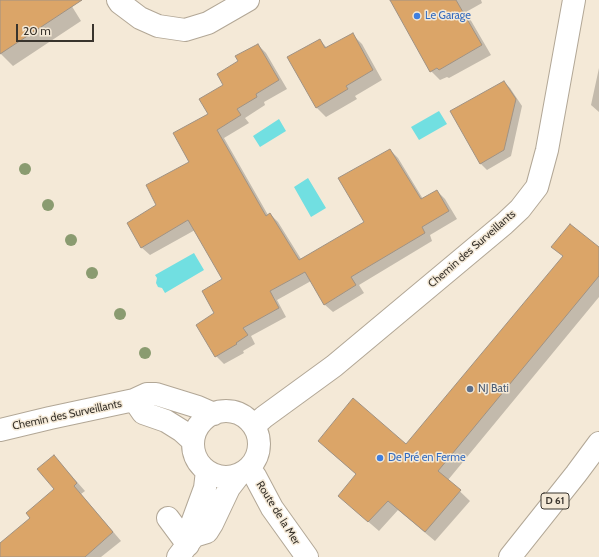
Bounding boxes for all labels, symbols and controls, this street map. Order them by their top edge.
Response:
place label: Le Garage [425,9,471,23]
marker: Le Garage [412,11,422,21]
scale bar [18,16,96,42]
text: 20 m [23,23,51,38]
street label: Chemin des Surveillants [426,207,518,291]
place label: NJ Bati [478,382,509,396]
marker: NJ Bati [465,384,475,394]
street label: Chemin des Surveillants [11,397,123,433]
place label: De Pré en Ferme [388,451,466,465]
marker: De Pré en Ferme [375,453,385,463]
street label: Route de la Mer [253,479,303,547]
road number: D 61 [541,493,569,509]

